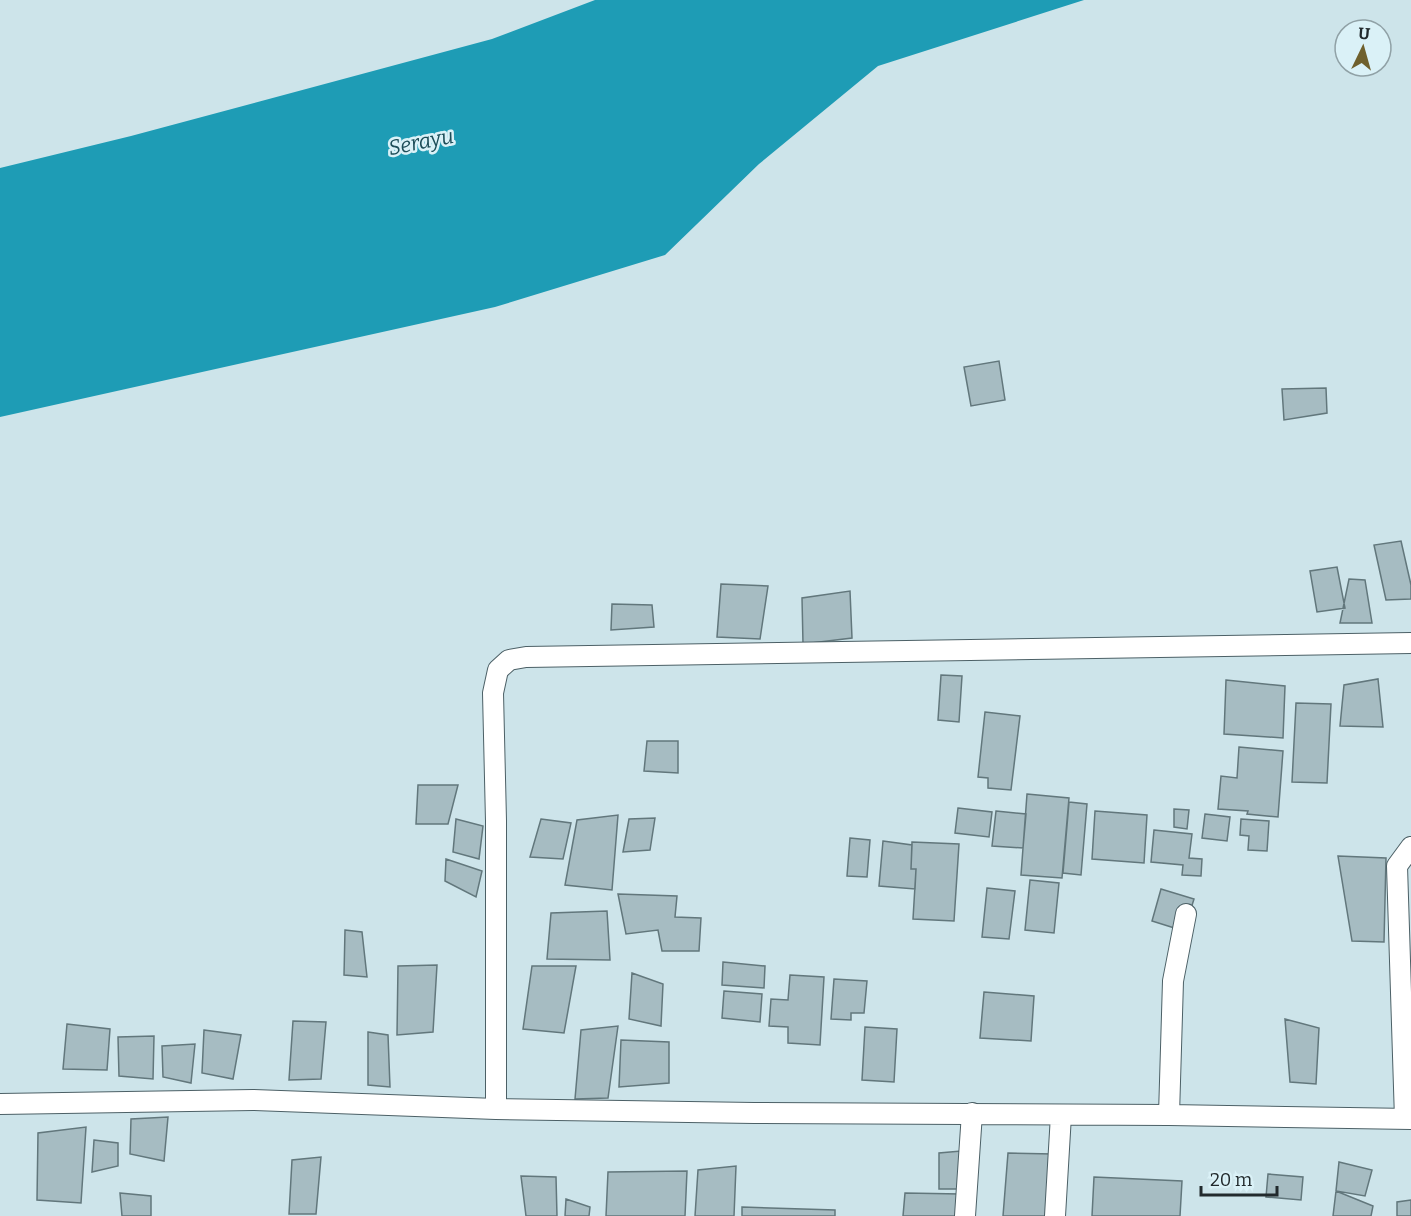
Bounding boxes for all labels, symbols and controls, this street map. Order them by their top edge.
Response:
north arrow [1333,18,1393,78]
text: U [1358,24,1371,44]
water label: Serayu [386,123,456,161]
scale bar [1201,1159,1278,1197]
text: 20 m [1210,1169,1252,1191]

